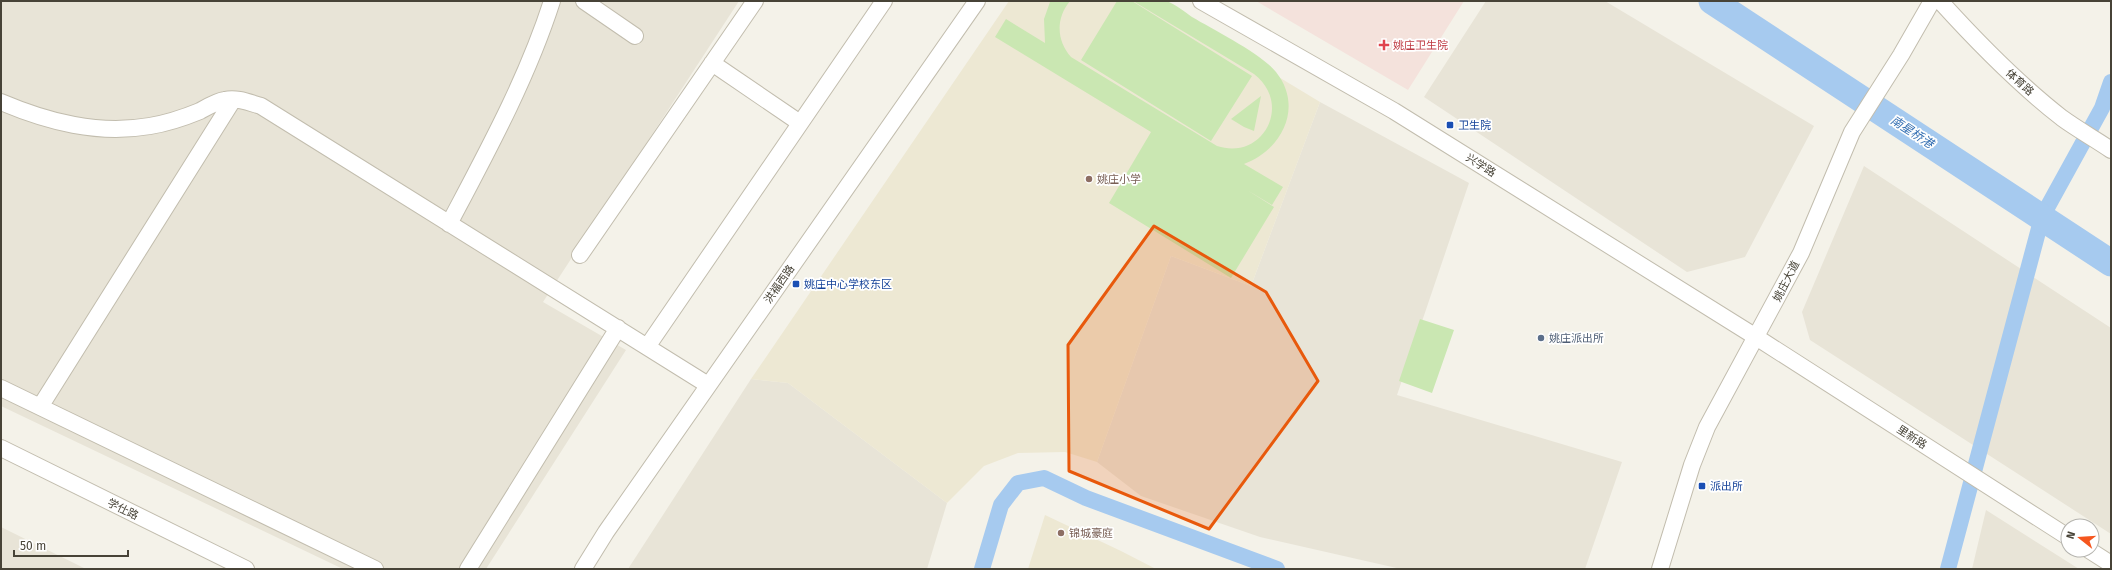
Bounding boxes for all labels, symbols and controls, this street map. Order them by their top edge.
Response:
marker: 姚庄卫生院 [1378,39,1390,51]
place label: 姚庄卫生院 [1393,39,1448,52]
street label: 体育路 [2003,67,2036,98]
water label: 南星桥港 [1888,113,1938,152]
place label: 卫生院 [1458,119,1491,132]
marker: 卫生院 [1445,120,1455,130]
street label: 兴学路 [1463,151,1498,180]
place label: 姚庄小学 [1097,173,1141,186]
marker: 姚庄小学 [1084,174,1094,184]
street label: 姚庄大道 [1771,259,1802,304]
street label: 洪福西路 [761,263,797,306]
place label: 姚庄中心学校东区 [804,278,892,291]
marker: 姚庄中心学校东区 [791,279,801,289]
place label: 姚庄派出所 [1549,332,1604,345]
marker: 姚庄派出所 [1536,333,1546,343]
street label: 里新路 [1894,423,1929,452]
place label: 派出所 [1710,480,1743,493]
marker: 派出所 [1697,481,1707,491]
street label: 学仕路 [105,496,140,523]
north arrow [2060,518,2100,558]
place label: 锦城豪庭 [1069,527,1113,540]
marker: 锦城豪庭 [1056,528,1066,538]
text: N [2064,530,2078,541]
scale bar [14,532,128,558]
text: 50 m [20,539,46,553]

